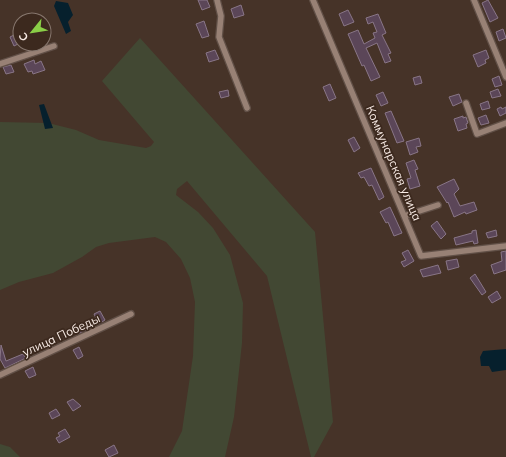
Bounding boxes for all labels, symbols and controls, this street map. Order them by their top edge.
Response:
north arrow [12,12,52,52]
text: С [15,30,31,44]
street label: Коммунарская улица [363,103,425,223]
street label: улица Победы [20,310,102,360]

